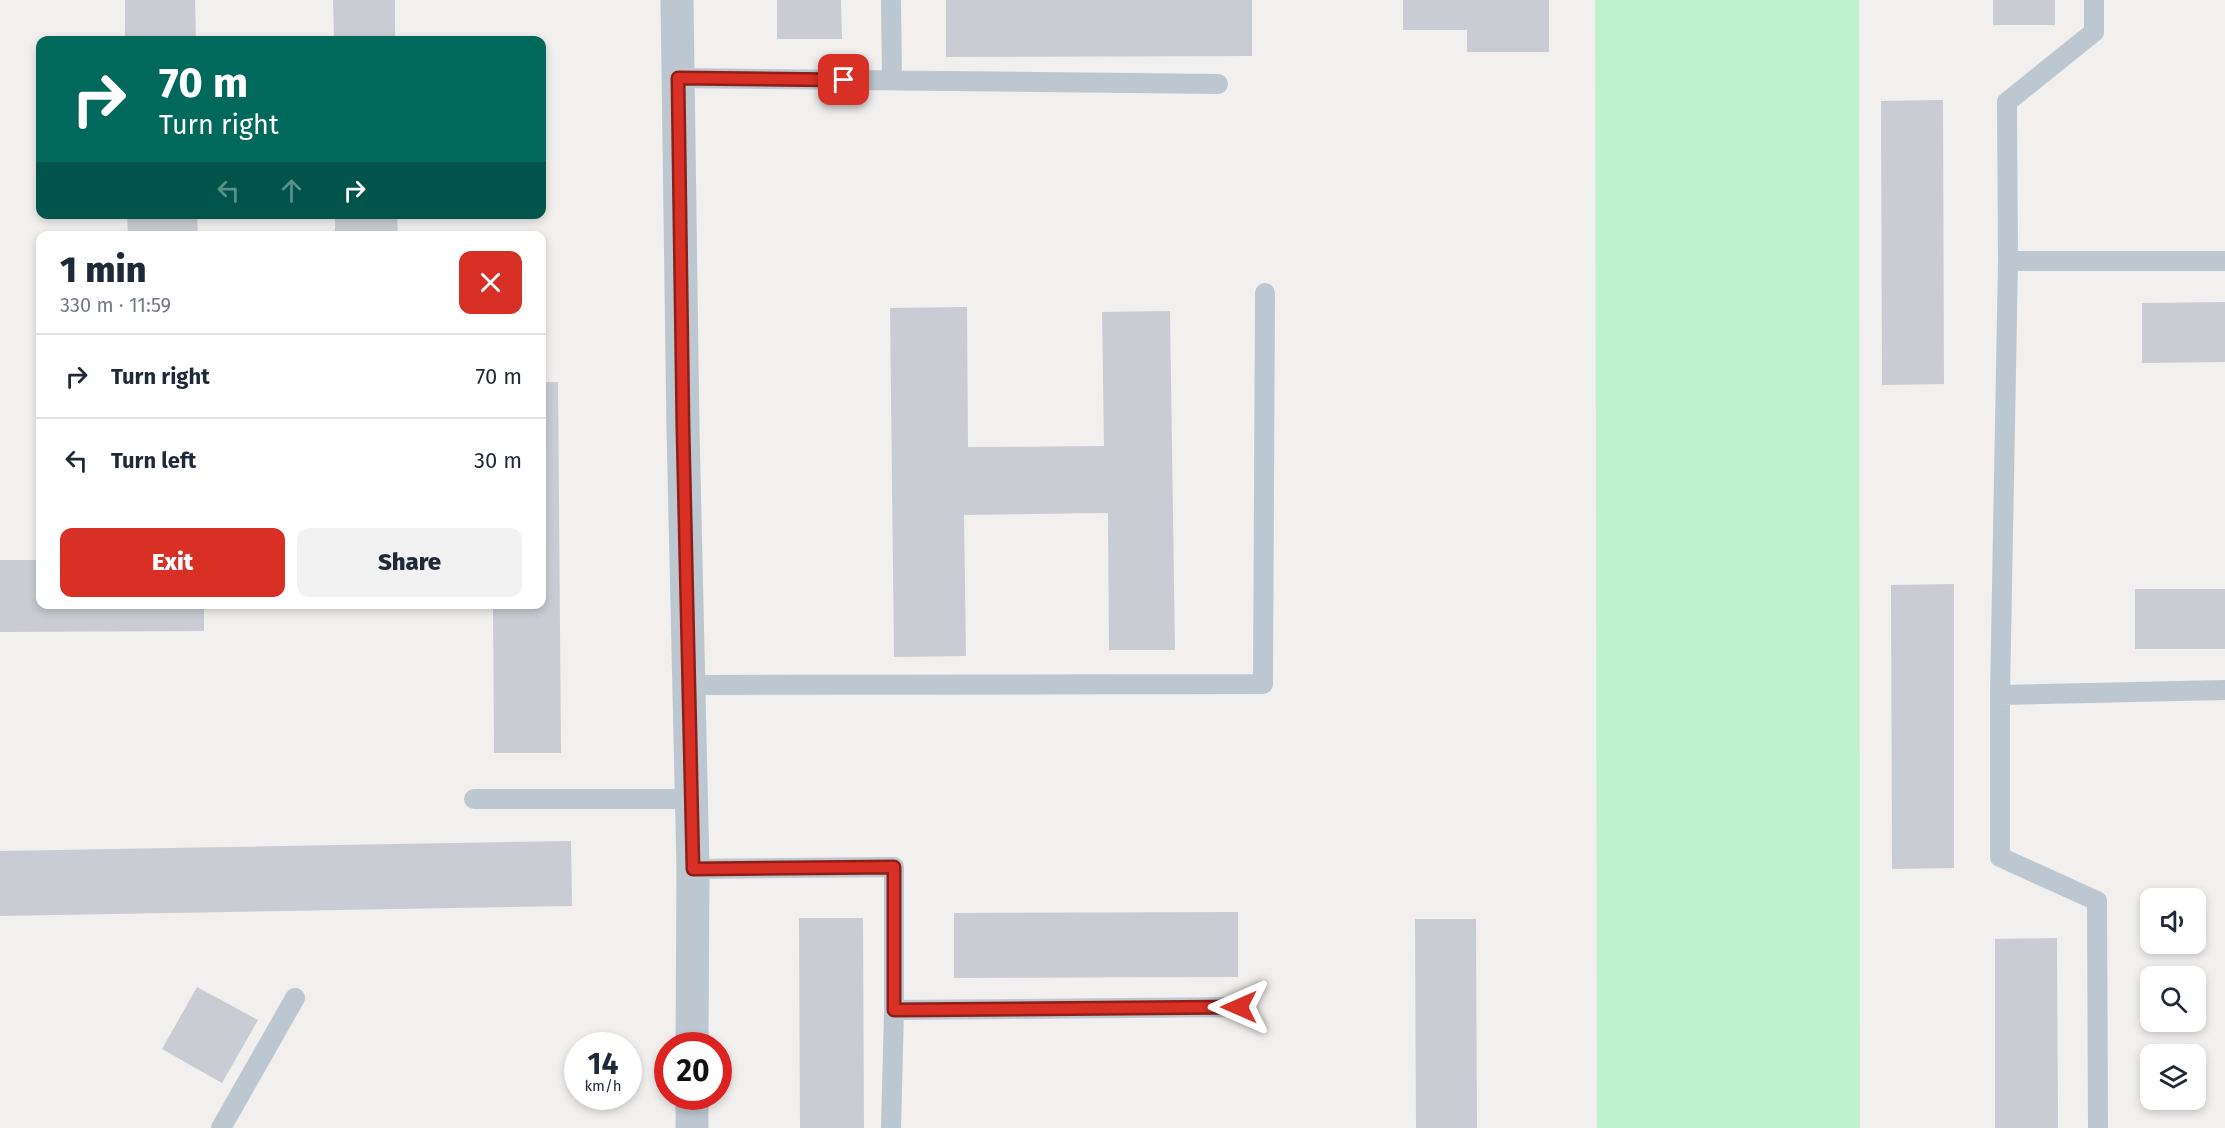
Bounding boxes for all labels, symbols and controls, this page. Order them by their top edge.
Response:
pin [818,54,869,105]
text: 70 m [159,58,248,108]
icon: right [60,60,138,138]
icon: arrive [827,63,860,96]
text: Turn right [159,109,279,141]
icon: left [212,174,245,207]
icon: ahead [275,174,308,207]
icon: right [338,174,371,207]
text: 1 min [60,248,146,292]
button: close [459,251,522,314]
text: 330 m · 11:59 [60,293,171,317]
icon: right [60,360,93,393]
text: Turn right [111,363,210,390]
text: 70 m [476,363,522,390]
icon: left [60,444,93,477]
text: Turn left [111,447,196,474]
text: 30 m [474,447,522,474]
button: Exit [60,528,285,597]
button: Share [297,528,522,597]
map controls [2140,888,2206,1110]
button: sound [2140,888,2206,954]
button: search [2140,966,2206,1032]
position arrow [1207,975,1271,1039]
speed limit sign: 20 [654,1032,732,1110]
button: layers [2140,1044,2206,1110]
text: 14 [588,1046,618,1082]
text: km/h [584,1077,622,1095]

